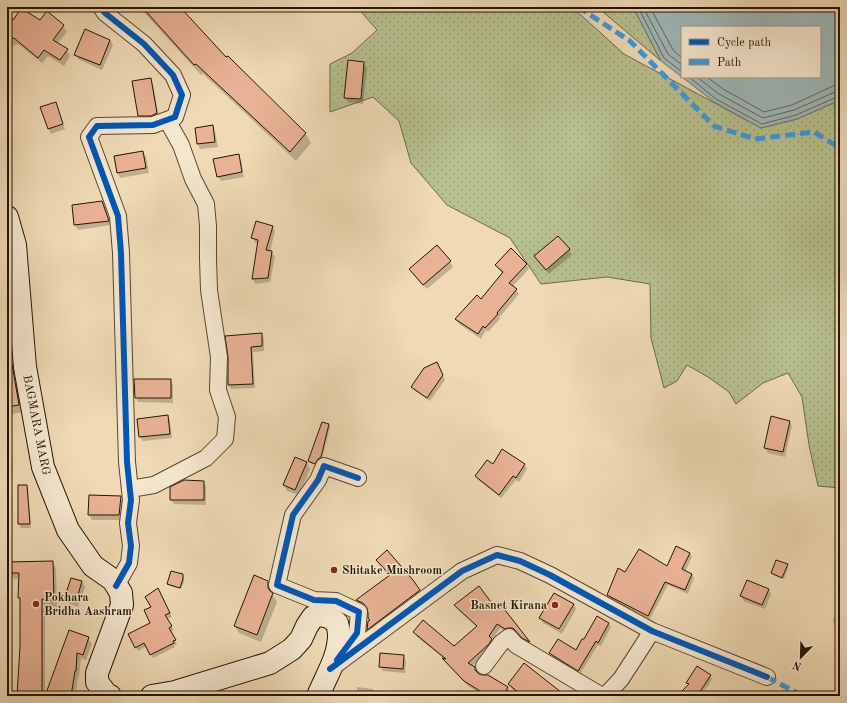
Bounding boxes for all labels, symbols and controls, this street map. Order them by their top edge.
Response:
legend [681,26,821,78]
text: Cycle path [717,37,772,49]
text: Path [717,57,742,69]
street label: BAGMARA MARG [20,374,52,477]
marker: Shitake Mushroom [329,565,339,575]
place label: Shitake Mushroom [342,565,442,577]
place label: Pokhara Bridha Aashram [44,592,132,618]
marker: Pokhara Bridha Aashram [31,599,41,609]
place label: Basnet Kirana [470,600,547,612]
marker: Basnet Kirana [550,600,560,610]
north arrow [781,637,821,677]
text: N [791,658,804,672]

